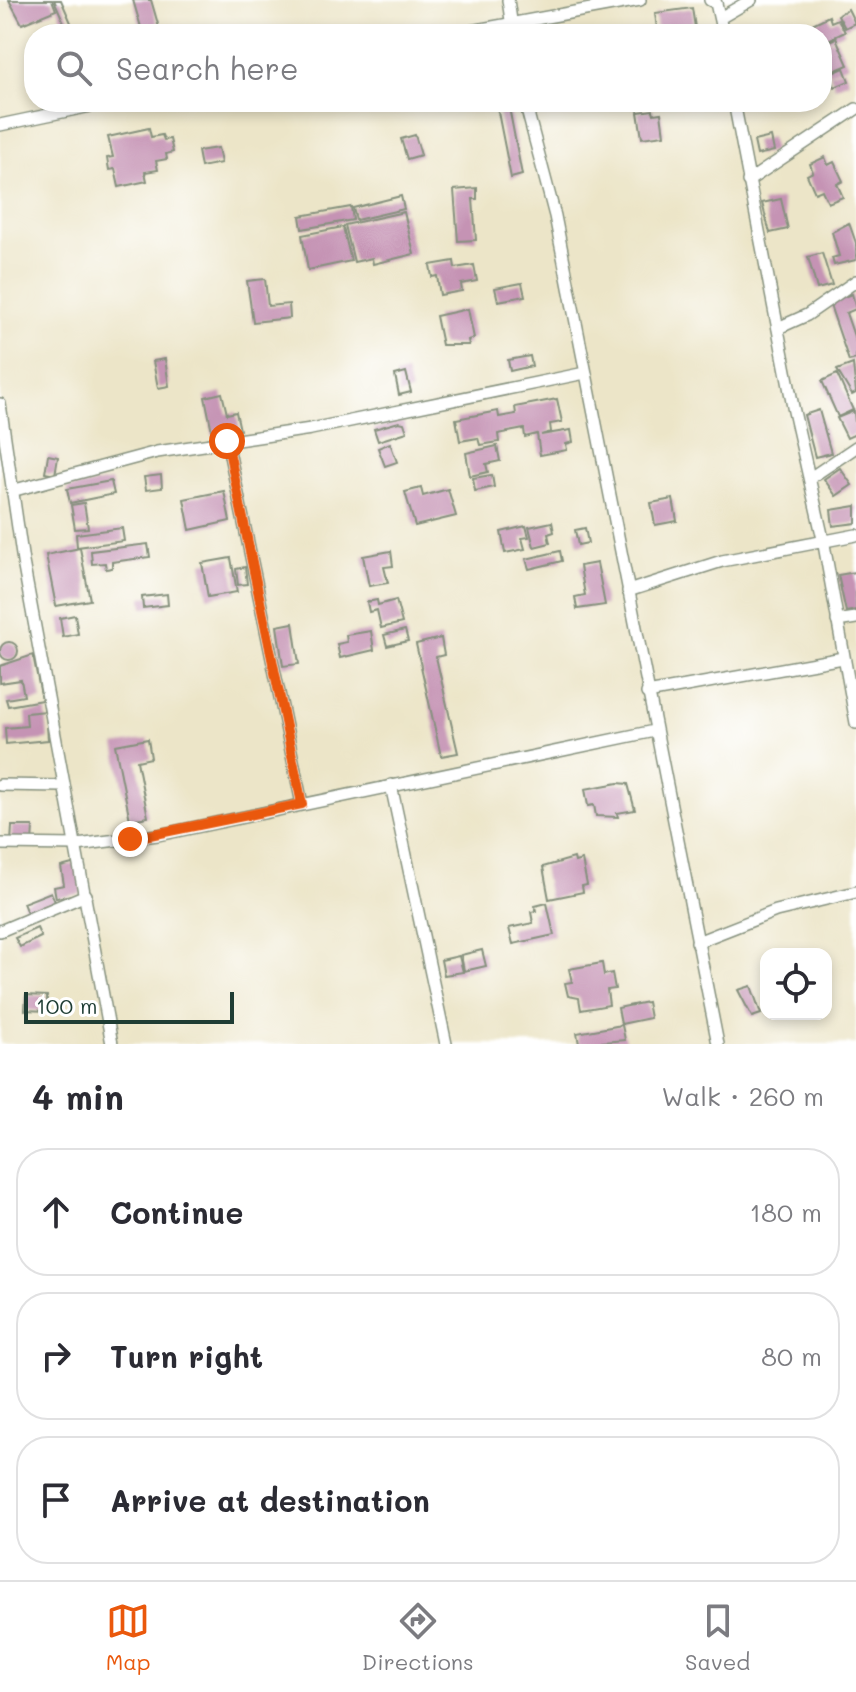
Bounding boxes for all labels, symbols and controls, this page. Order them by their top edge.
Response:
search box [24,24,832,112]
icon: search [52,46,96,90]
text: Search here [116,48,299,88]
route start [209,423,245,459]
route end [112,821,148,857]
map controls [760,948,832,1020]
button: locate [760,948,832,1020]
scale bar [24,988,234,1024]
text: 100 m [36,991,98,1020]
text: 4 min [32,1074,124,1119]
text: Walk · 260 m [661,1079,824,1113]
icon: ahead [34,1190,78,1234]
text: Continue [110,1192,243,1232]
text: 180 m [750,1195,822,1229]
icon: right [34,1334,78,1378]
text: Turn right [110,1336,263,1376]
text: 80 m [761,1339,822,1373]
icon: arrive [34,1478,78,1522]
text: Arrive at destination [110,1480,430,1520]
tab: Map [106,1599,151,1676]
tab: Directions [362,1599,474,1676]
tab: Saved [685,1599,750,1676]

